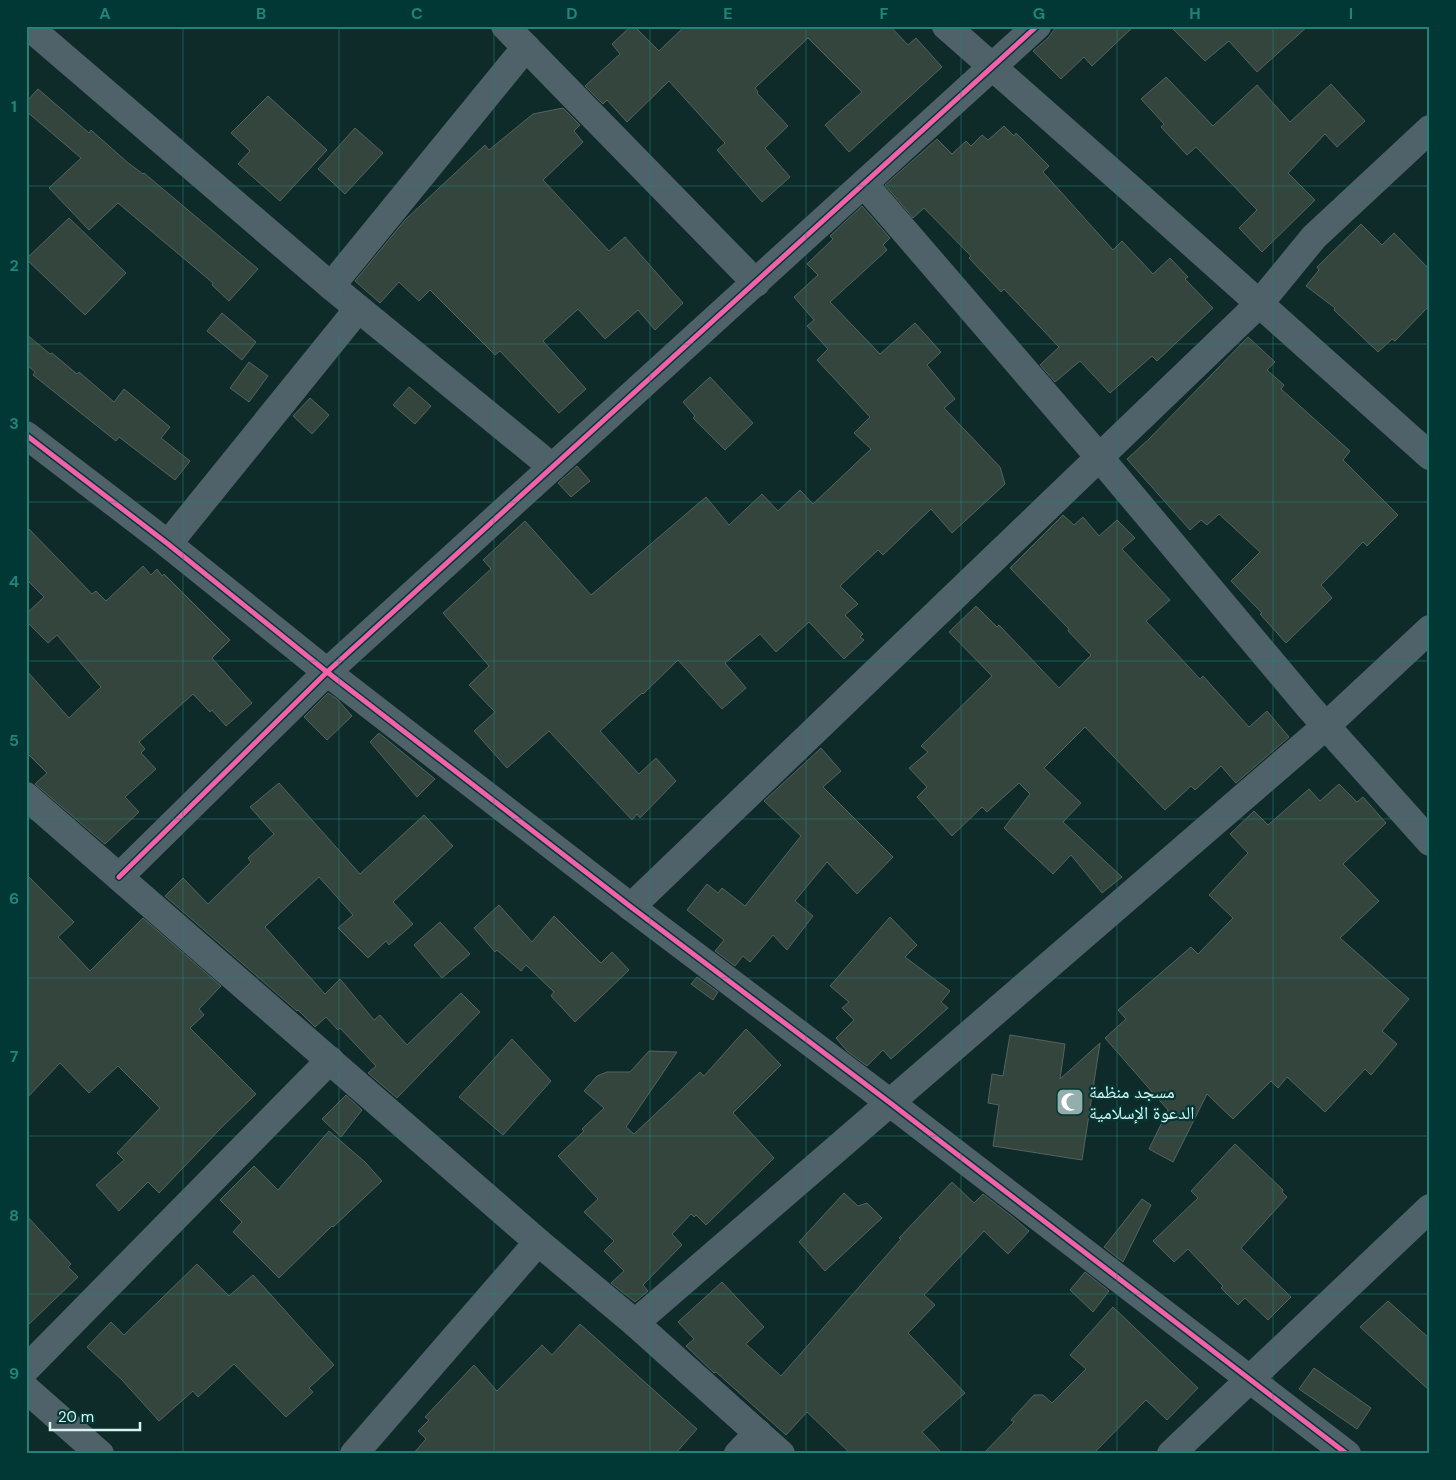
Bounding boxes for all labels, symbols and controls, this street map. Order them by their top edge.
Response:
text: A [99,3,111,24]
text: B [256,3,266,24]
text: C [411,3,423,24]
text: D [566,3,578,24]
text: E [723,3,733,24]
text: F [880,3,889,24]
text: G [1033,3,1045,24]
text: H [1189,3,1201,24]
text: I [1349,3,1353,24]
text: 1 [11,96,17,117]
text: 2 [9,255,19,276]
text: 3 [9,413,19,434]
text: 4 [9,571,19,592]
text: 5 [9,730,19,751]
text: 6 [9,888,19,909]
text: 7 [10,1046,19,1067]
place label: مسجد منظمة الدعوة الإسلامية [1089,1080,1195,1125]
mosque icon: مسجد منظمة الدعوة الإسلامية [1055,1087,1085,1117]
text: 8 [9,1205,19,1226]
text: 9 [9,1363,19,1384]
scale bar [50,1400,140,1432]
text: 20 m [58,1407,94,1427]

